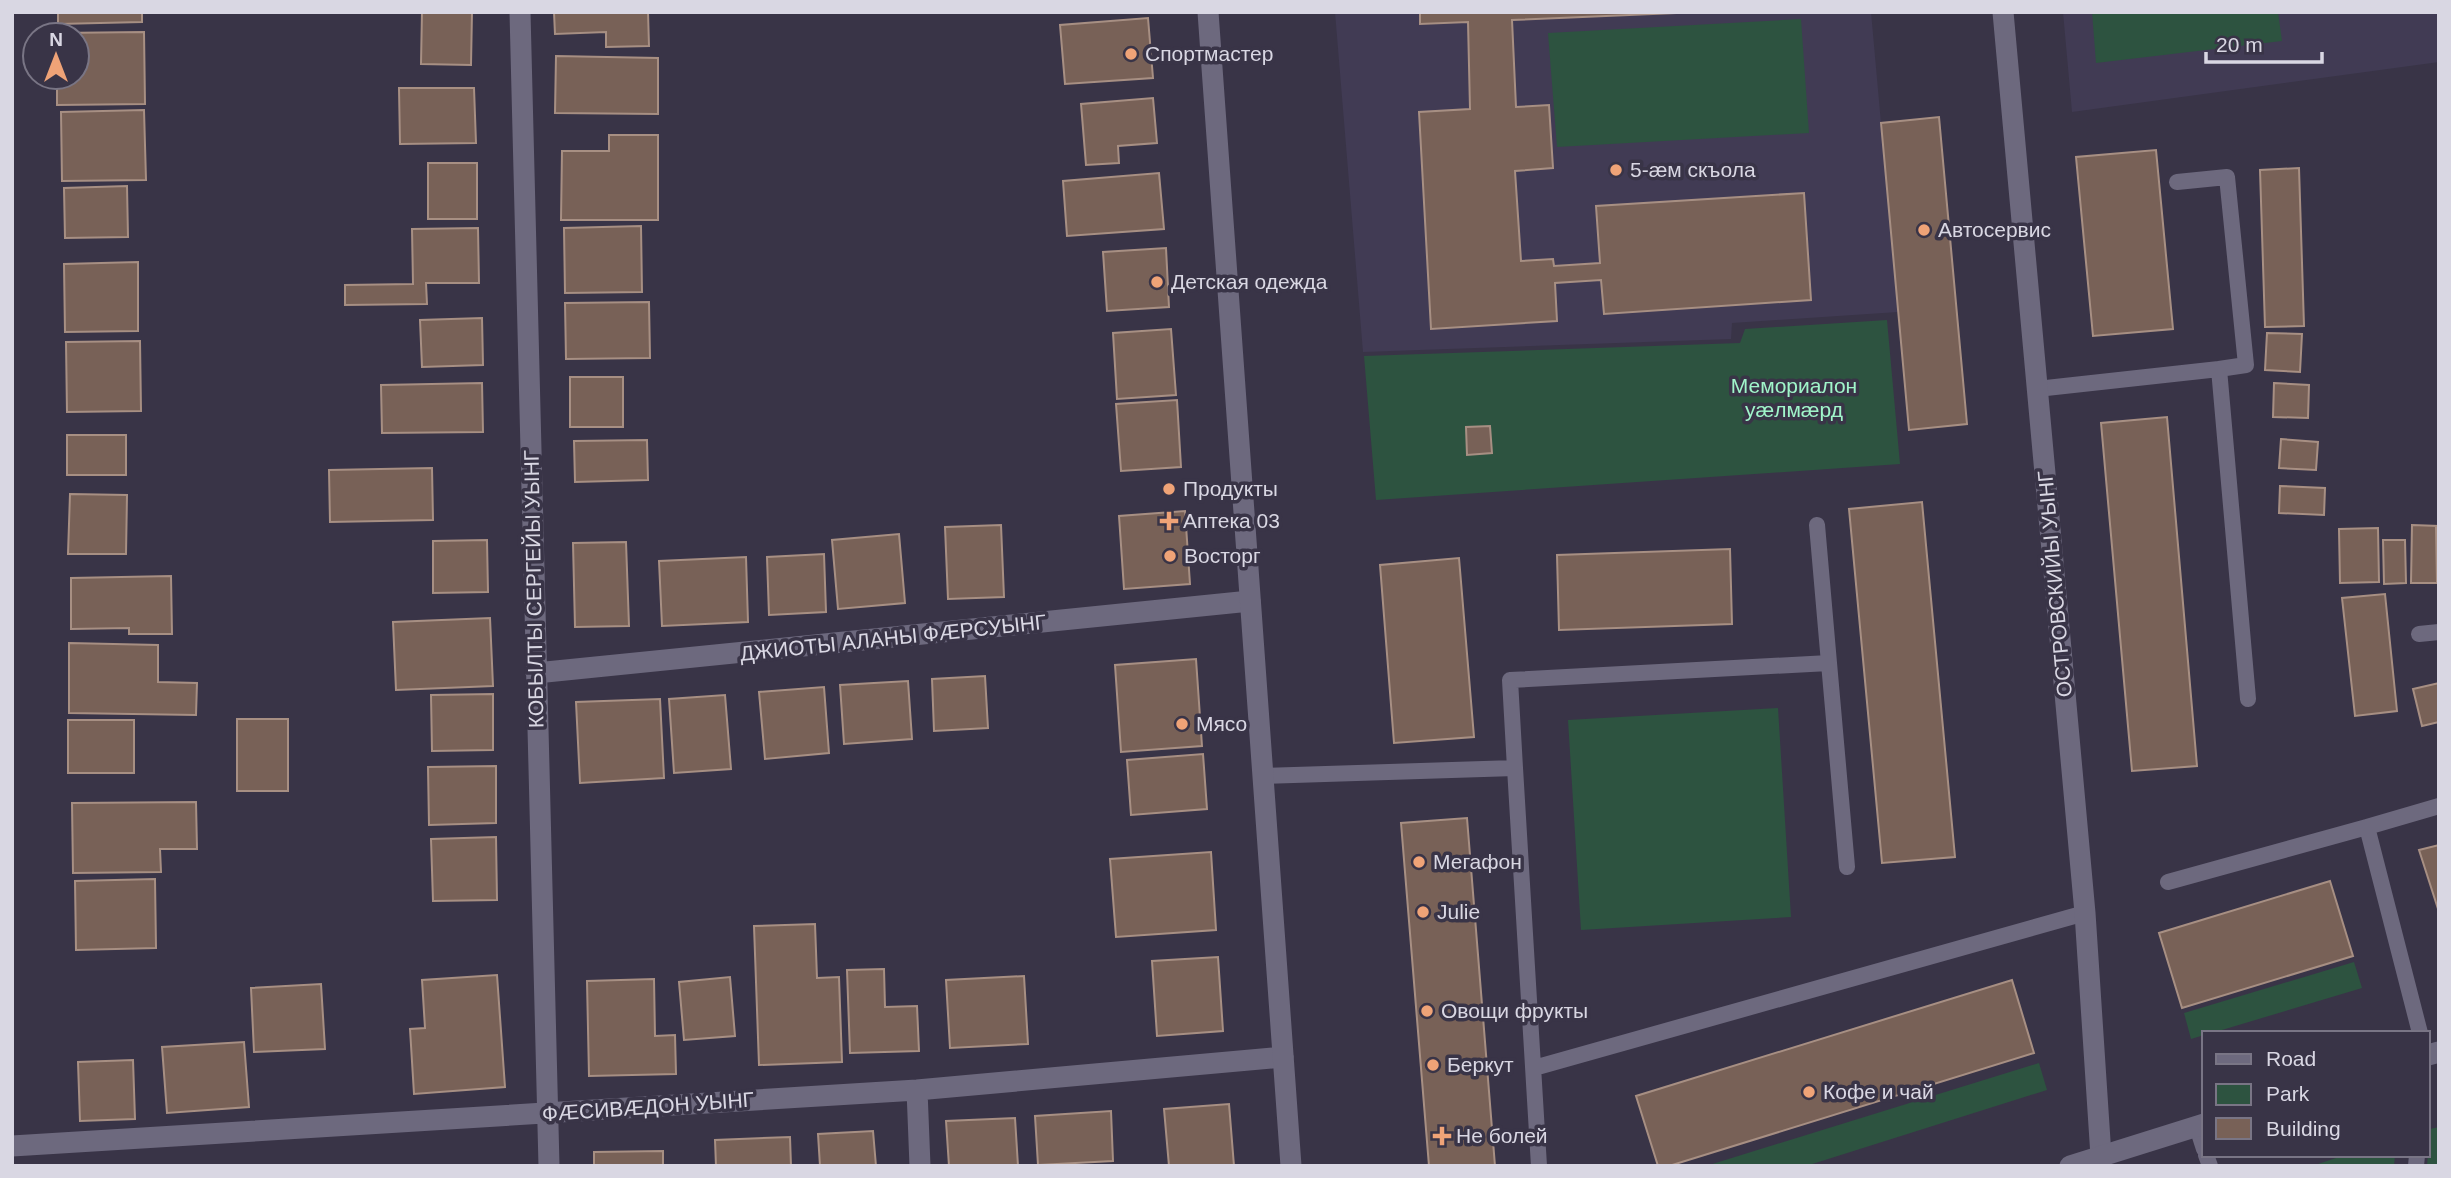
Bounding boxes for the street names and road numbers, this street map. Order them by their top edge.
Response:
street label: КОБЫЛТЫ СЕРГЕЙЫ УЫНГ [520,450,547,728]
street label: ОСТРОВСКИЙЫ УЫНГ [2033,470,2076,698]
street label: ДЖИОТЫ АЛАНЫ ФÆРСУЫНГ [739,610,1047,665]
street label: ФÆСИВÆДОН УЫНГ [541,1088,755,1125]

